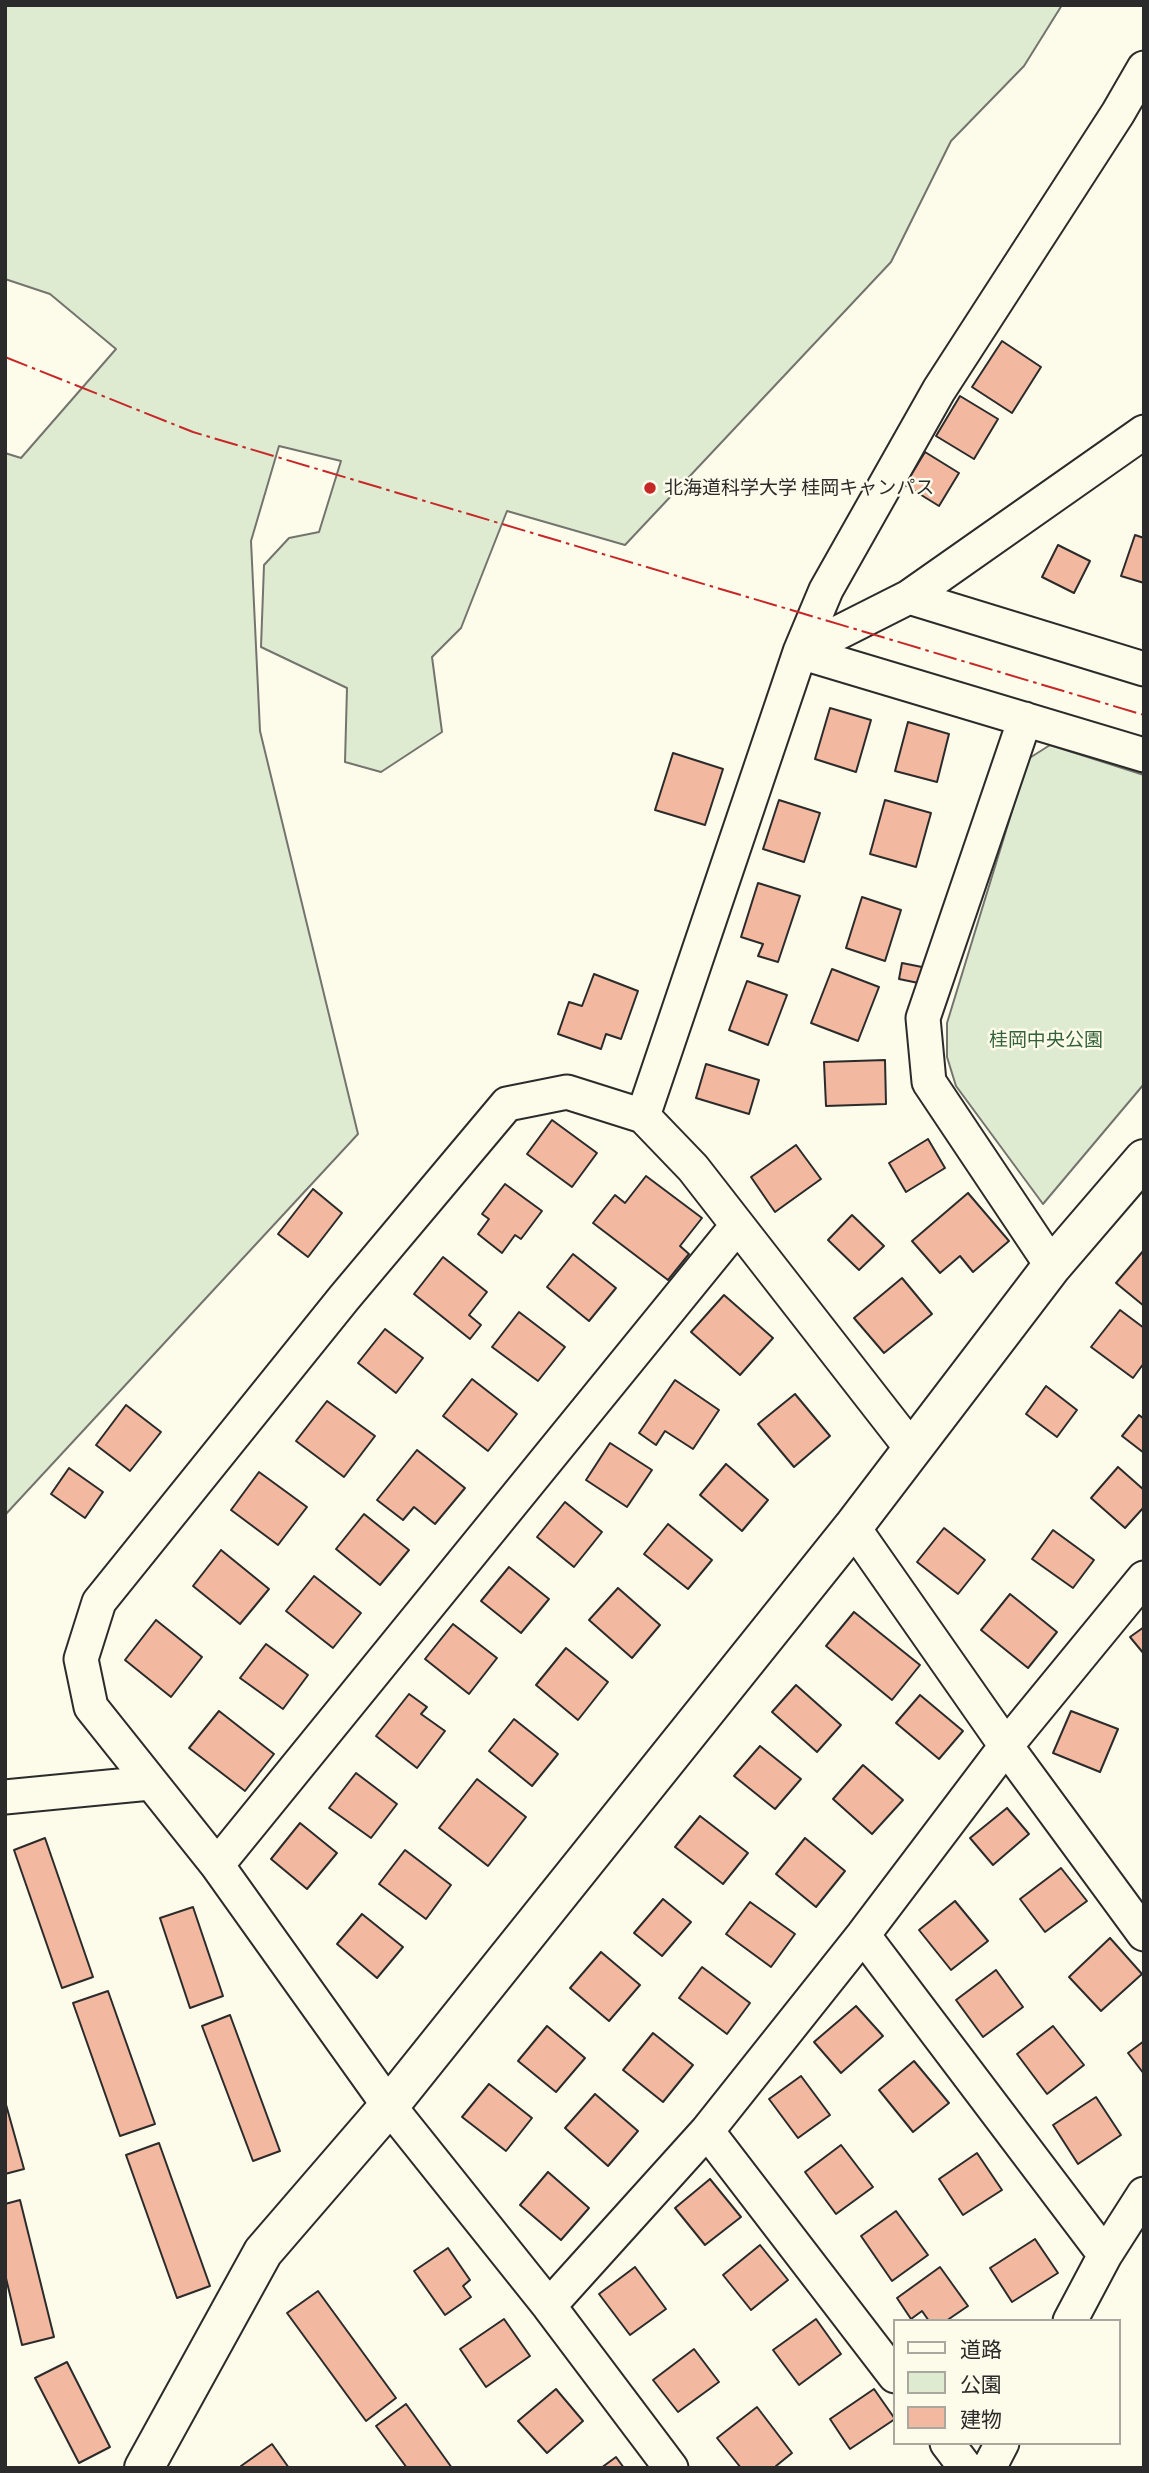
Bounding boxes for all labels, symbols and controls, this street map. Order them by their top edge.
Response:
place label: 北海道科学大学 桂岡キャンパス [664,477,934,499]
marker: 北海道科学大学 桂岡キャンパス [642,480,658,496]
park label: 桂岡中央公園 [989,1029,1103,1051]
legend [894,2319,1121,2445]
text: 道路 [960,2337,1002,2362]
text: 公園 [960,2372,1002,2397]
text: 建物 [960,2407,1002,2432]

